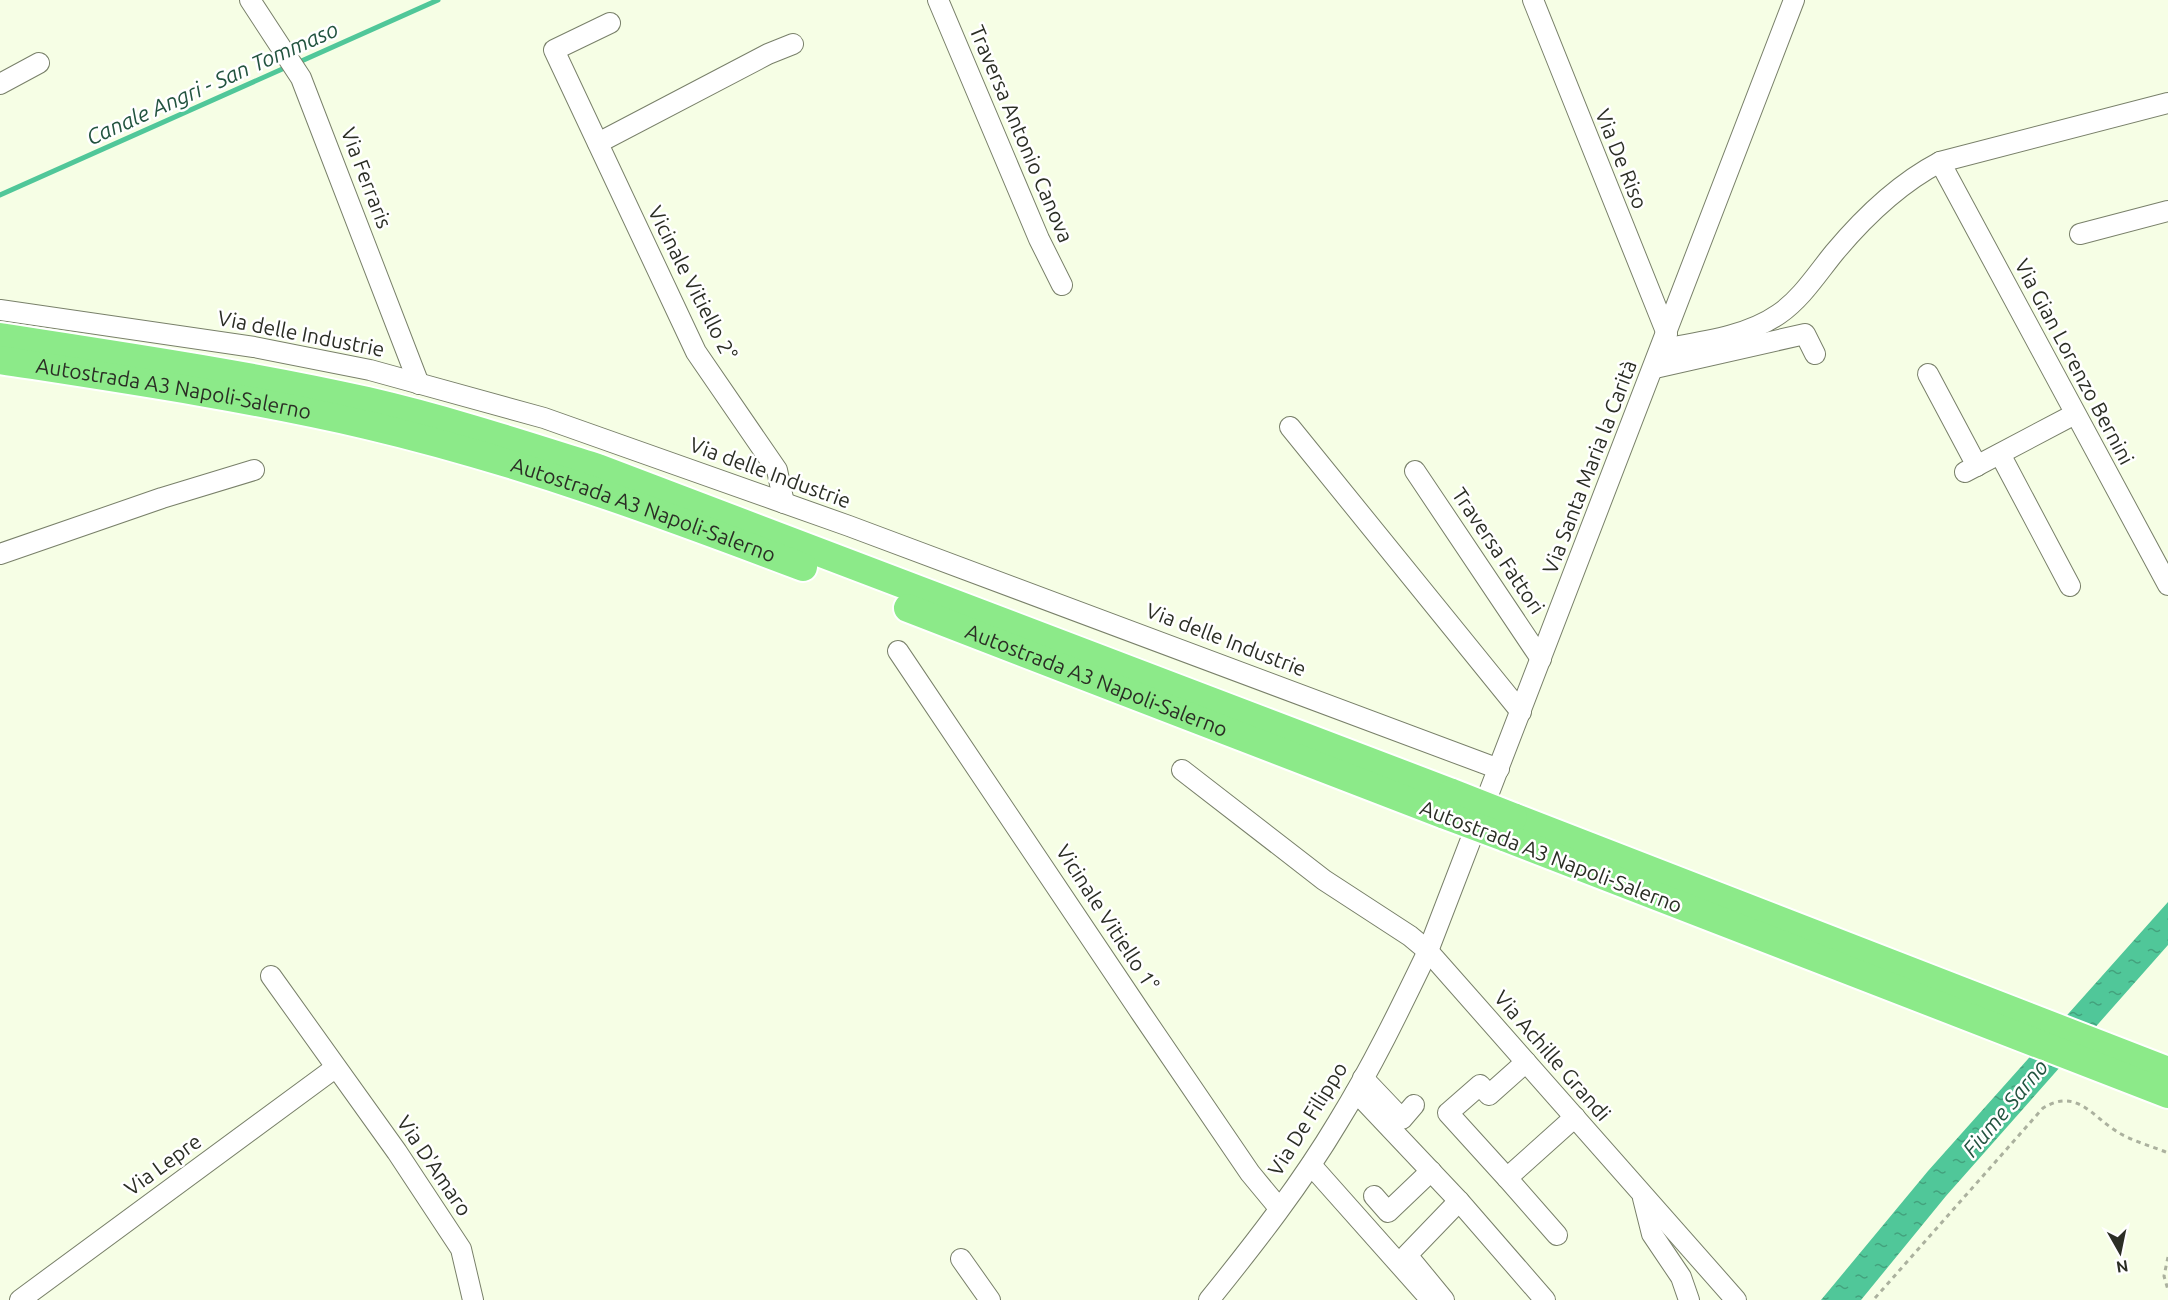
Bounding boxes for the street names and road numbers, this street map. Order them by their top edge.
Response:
street label: Traversa Antonio Canova [965,21,1079,246]
street label: Via De Riso [1591,105,1653,212]
street label: Via Ferraris [337,124,397,232]
street label: Vicinale Vitiello 2° [644,202,742,364]
street label: Via Gian Lorenzo Bernini [2010,255,2139,468]
street label: Via delle Industrie [216,305,387,361]
street label: Autostrada A3 Napoli-Salerno [34,353,314,424]
street label: Via Santa Maria la Carità [1537,356,1641,577]
street label: Via delle Industrie [687,432,854,512]
street label: Autostrada A3 Napoli-Salerno [508,452,779,567]
street label: Traversa Fattori [1448,483,1550,618]
street label: Via delle Industrie [1143,597,1310,681]
street label: Autostrada A3 Napoli-Salerno [962,618,1231,741]
street label: Autostrada A3 Napoli-Salerno [1417,795,1686,917]
street label: Vicinale Vitiello 1° [1052,840,1164,995]
street label: Via Achille Grandi [1490,985,1616,1125]
street label: Via De Filippo [1263,1057,1352,1180]
street label: Via D'Amaro [393,1111,477,1220]
street label: Via Lepre [119,1128,205,1200]

